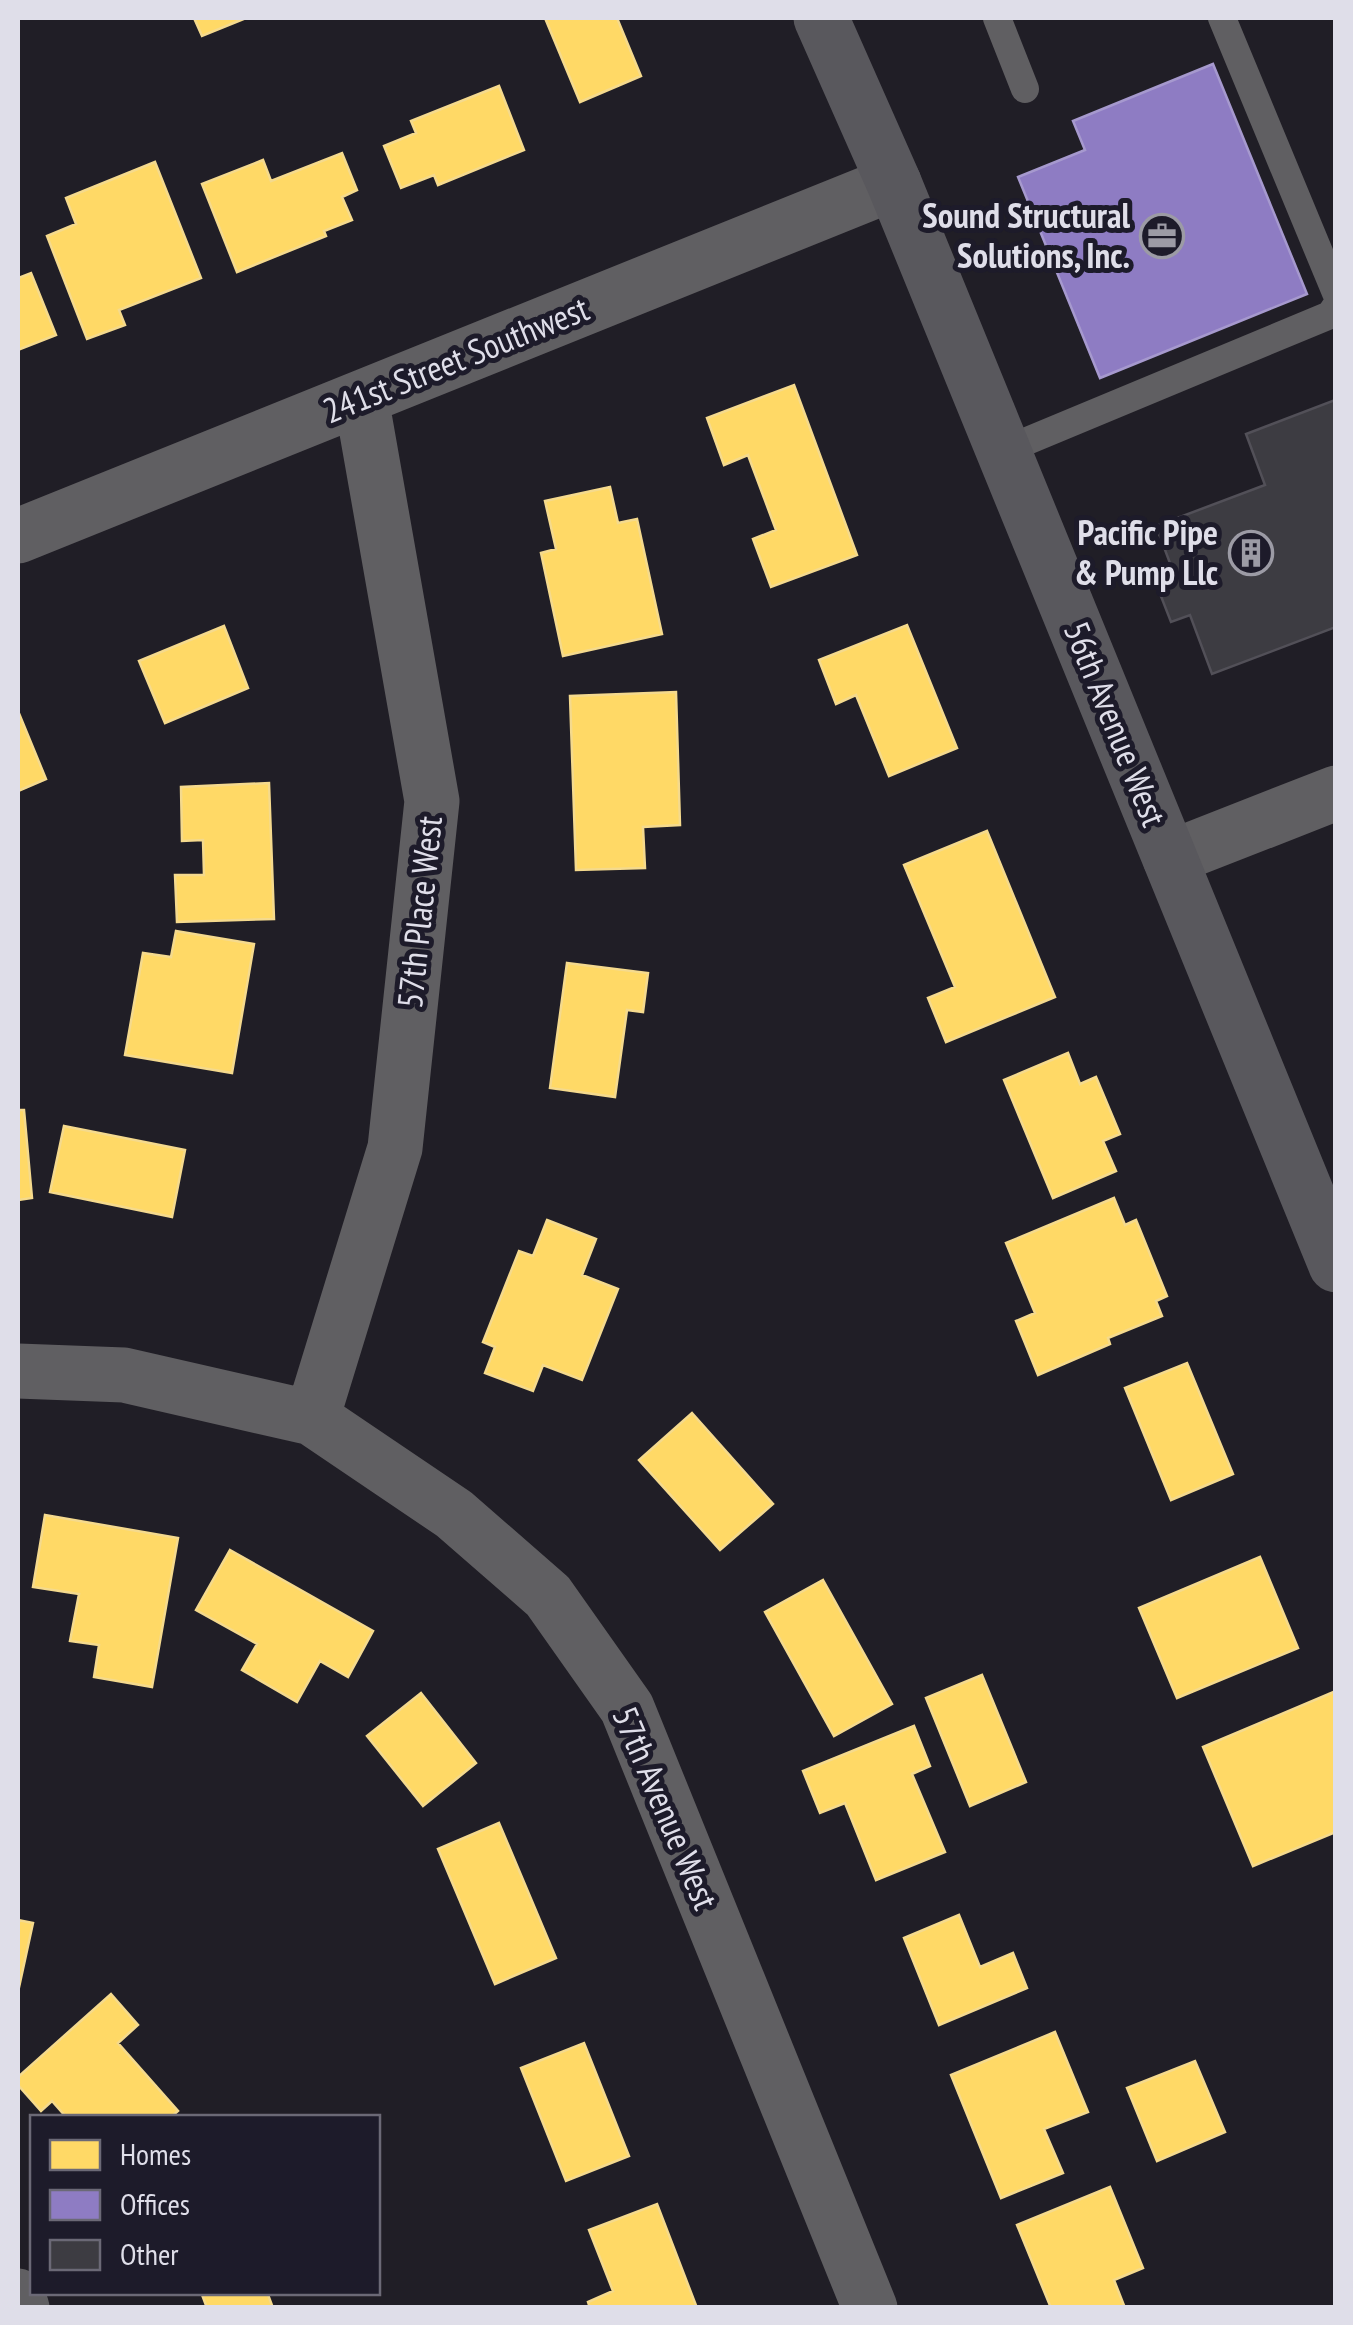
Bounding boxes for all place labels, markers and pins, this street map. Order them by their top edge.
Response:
place label: Sound Structural Solutions, Inc. [922,192,1130,278]
office icon: Sound Structural Solutions, Inc. [1139,213,1185,259]
place label: Pacific Pipe & Pump Llc [1074,509,1218,595]
building icon: Pacific Pipe & Pump Llc [1228,530,1274,576]

